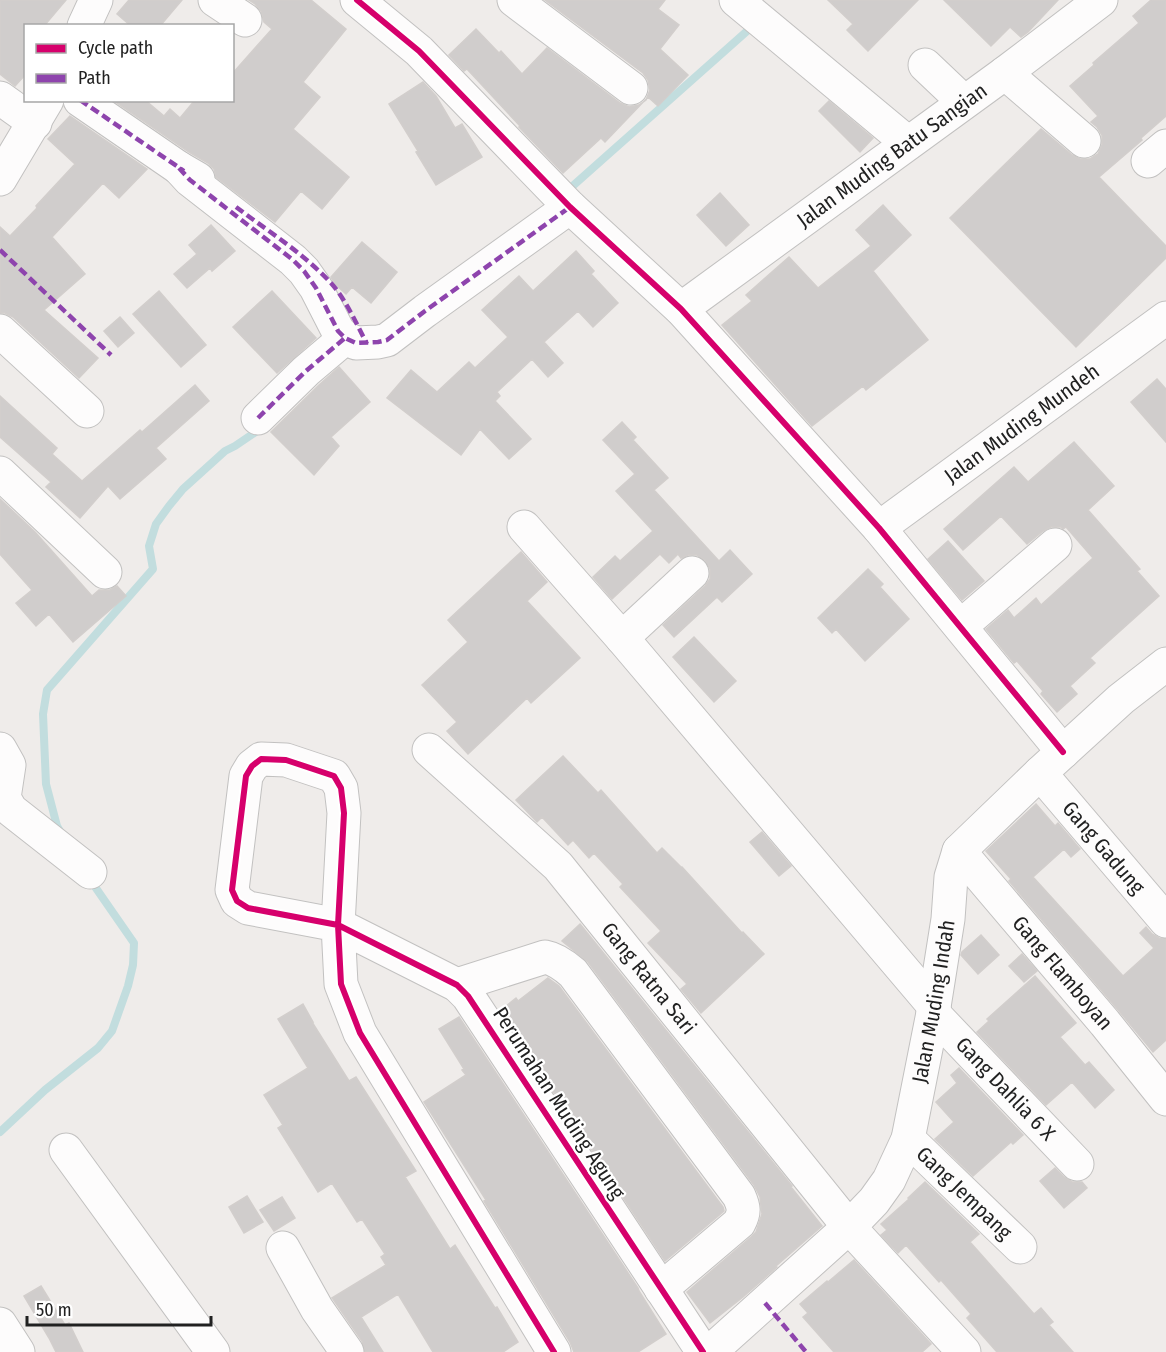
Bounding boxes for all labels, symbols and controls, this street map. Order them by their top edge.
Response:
legend [24,24,234,102]
text: Cycle path [78,37,153,59]
text: Path [78,67,111,89]
street label: Jalan Muding Batu Sangian [792,77,992,233]
street label: Jalan Muding Mundeh [939,358,1104,489]
street label: Gang Gadung [1057,796,1150,899]
street label: Gang Flamboyan [1007,911,1118,1035]
street label: Gang Ratna Sari [596,917,702,1040]
street label: Jalan Muding Indah [906,918,961,1085]
street label: Perumahan Muding Agung [487,1002,631,1204]
street label: Gang Dahlia 6 X [950,1032,1061,1147]
street label: Gang Jempang [911,1141,1017,1245]
scale bar [27,1289,212,1327]
text: 50 m [36,1299,72,1321]

